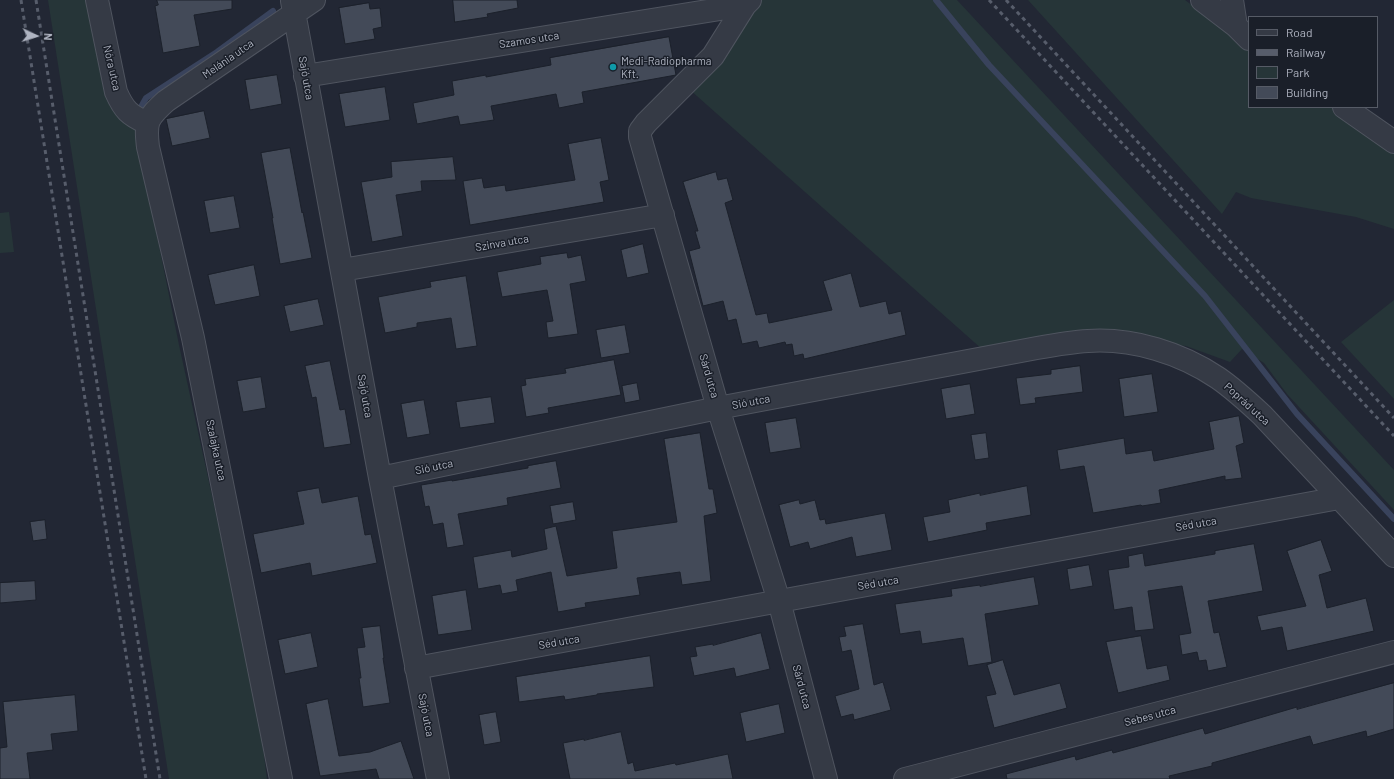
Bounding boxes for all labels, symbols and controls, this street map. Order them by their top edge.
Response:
north arrow [16,16,56,56]
legend [1248,16,1378,108]
text: Road [1286,25,1313,39]
street label: Szamos utca [498,29,560,51]
text: N [42,33,55,41]
street label: Melánia utca [200,37,256,81]
street label: Nóra utca [100,44,124,92]
text: Railway [1286,45,1325,59]
place label: Medi-Radiopharma Kft. [621,54,711,80]
street label: Sajó utca [296,55,316,101]
marker: Medi-Radiopharma Kft. [608,62,618,72]
text: Park [1286,65,1310,79]
text: Building [1286,85,1328,99]
street label: Szinva utca [474,232,530,254]
street label: Sárd utca [696,352,722,400]
street label: Sajó utca [355,373,375,419]
street label: Poprád utca [1221,380,1273,428]
street label: Sió utca [731,392,771,412]
street label: Szalajka utca [203,418,229,482]
street label: Sió utca [414,457,454,477]
street label: Séd utca [1174,514,1218,534]
street label: Séd utca [856,573,900,593]
street label: Séd utca [537,632,581,652]
street label: Sárd utca [790,663,814,711]
street label: Sajó utca [415,692,437,738]
street label: Sebes utca [1123,703,1177,729]

